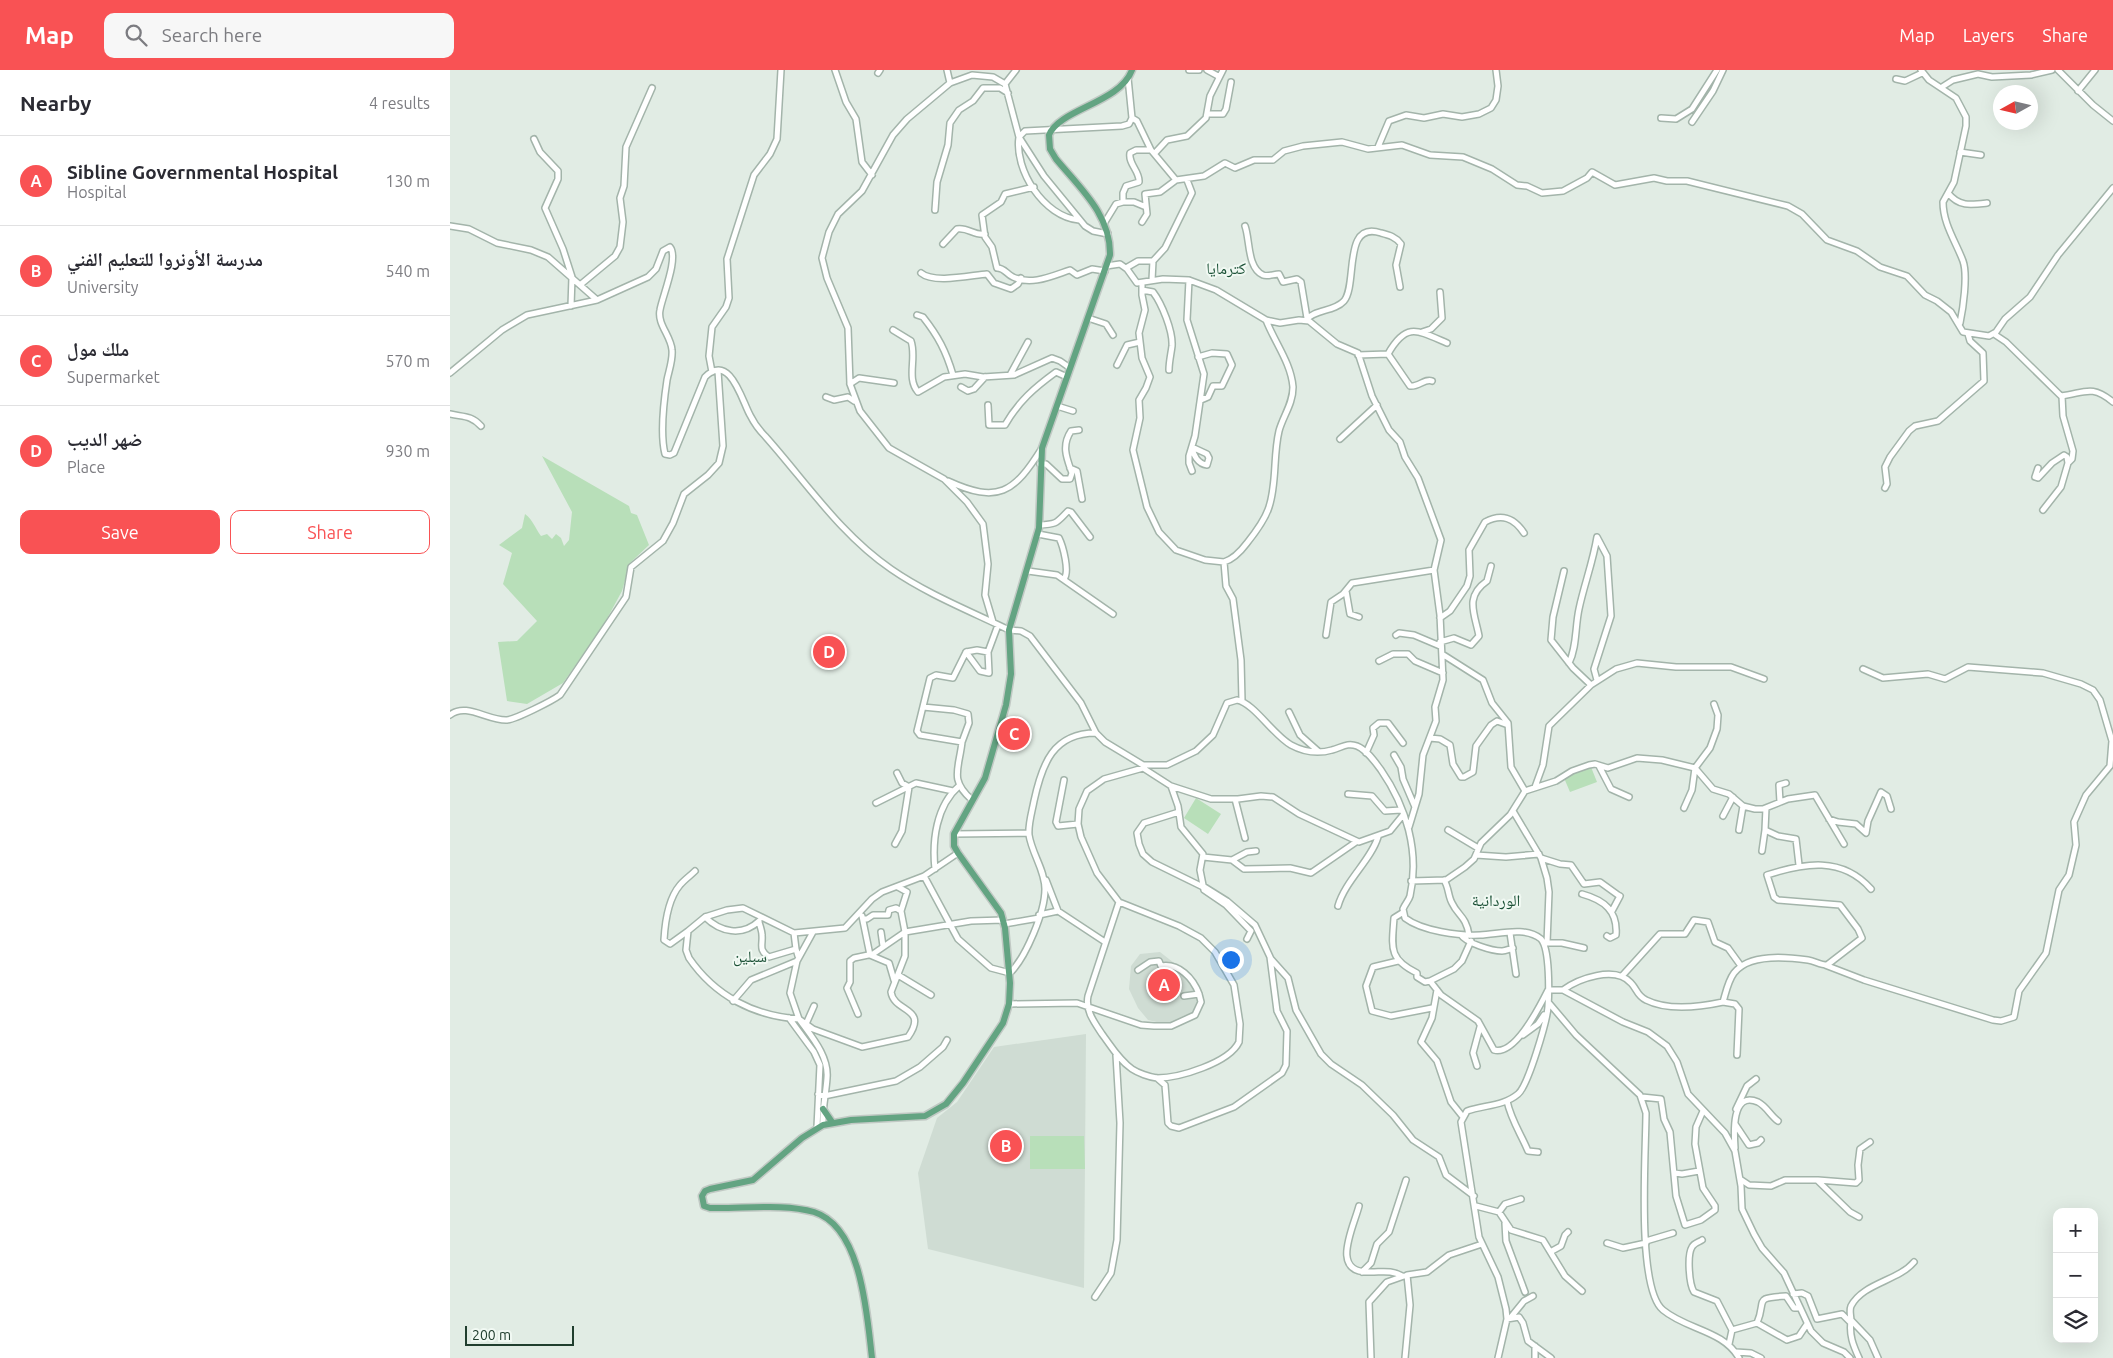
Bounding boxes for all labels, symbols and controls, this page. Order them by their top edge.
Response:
search box [104,13,454,58]
icon: search [122,21,150,49]
text: Map [25,22,74,49]
text: Search here [162,24,262,46]
text: Map [1899,25,1935,45]
text: Layers [1963,25,2014,45]
text: Share [2042,25,2088,45]
north arrow [1993,85,2038,130]
text: Nearby [20,91,91,115]
text: 4 results [369,94,430,112]
text: Sibline Governmental Hospital [67,161,338,183]
text: A [30,172,42,190]
text: 130 m [385,172,430,190]
text: Hospital [67,183,126,201]
text: مدرسة الأونروا للتعليم الفني [67,248,263,270]
district label: كترمايا [1206,259,1246,278]
text: B [31,262,41,280]
text: 540 m [385,262,430,280]
text: University [67,278,138,296]
text: ملك مول [67,338,129,360]
text: C [31,352,41,370]
text: 570 m [385,352,430,370]
text: Supermarket [67,368,160,386]
text: ضهر الديب [67,428,142,450]
text: D [30,442,42,460]
text: 930 m [385,442,430,460]
text: Place [67,458,105,476]
button: Save [20,510,220,554]
button: Share [230,510,430,554]
pin: D [813,633,845,671]
pin: C [998,715,1030,753]
district label: الوردانية [1472,891,1520,910]
district label: سبلين [733,947,767,967]
your location [1218,947,1244,973]
pin: A [1148,966,1180,1004]
pin: B [990,1127,1022,1165]
map controls [2053,1208,2098,1343]
button: + [2053,1208,2098,1253]
button: − [2053,1253,2098,1298]
button: layers [2053,1298,2098,1343]
scale bar [465,1323,574,1346]
text: 200 m [472,1327,511,1343]

